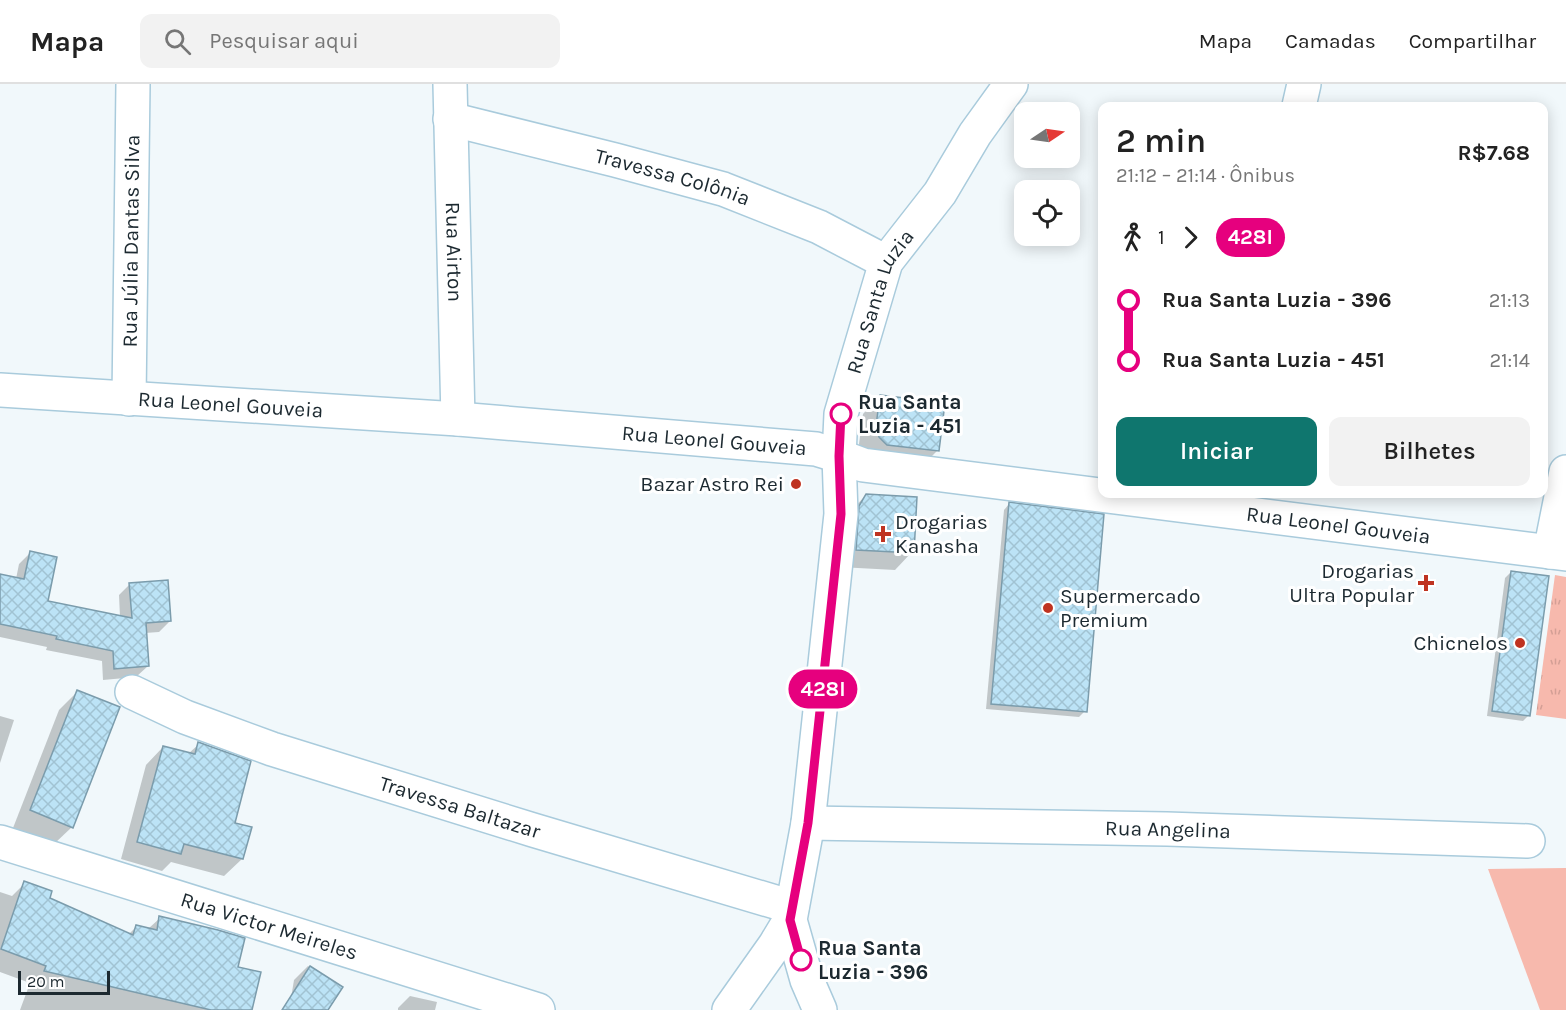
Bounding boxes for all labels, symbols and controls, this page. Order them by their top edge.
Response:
search box [140,14,560,68]
text: Mapa [30,25,104,58]
icon: search [161,25,194,58]
text: Pesquisar aqui [209,28,359,54]
text: Mapa [1199,29,1252,53]
text: Camadas [1285,29,1376,53]
text: Compartilhar [1409,29,1536,53]
north arrow [1014,102,1080,168]
map controls [1014,102,1080,246]
text: 2 min [1116,122,1206,160]
street label: Rua Júlia Dantas Silva [118,135,144,348]
text: R$7.68 [1457,140,1530,166]
street label: Travessa Colônia [592,143,754,211]
text: 21:12 – 21:14 · Ônibus [1116,164,1295,187]
button: locate [1014,180,1080,246]
street label: Rua Airton [441,202,467,302]
icon: walk [1116,221,1149,254]
icon: forward [1174,221,1207,254]
street label: Rua Santa Luzia [842,225,919,377]
text: 428I [1228,225,1273,249]
text: 1 [1158,226,1165,249]
text: Rua Santa Luzia - 396 [1162,287,1392,313]
text: 21:13 [1489,289,1530,312]
text: Rua Santa Luzia - 451 [1162,347,1385,373]
text: 21:14 [1489,349,1530,372]
street label: Rua Leonel Gouveia [137,387,324,422]
place label: Rua Santa Luzia - 451 [858,390,962,438]
marker: Rua Santa Luzia - 451 [830,403,852,425]
button: Iniciar [1116,417,1317,486]
button: Bilhetes [1329,417,1530,486]
street label: Rua Leonel Gouveia [621,421,808,460]
place label: Bazar Astro Rei [640,472,784,496]
marker: Bazar Astro Rei [789,477,803,491]
street label: Rua Leonel Gouveia [1245,502,1432,549]
place label: Drogarias Kanasha [895,510,988,558]
marker: Drogarias Kanasha [876,527,890,541]
place label: Drogarias Ultra Popular [1289,559,1414,607]
marker: Drogarias Ultra Popular [1419,576,1433,590]
place label: Supermercado Premium [1060,584,1200,632]
marker: Supermercado Premium [1041,601,1055,615]
place label: Chicnelos [1414,631,1508,655]
marker: Chicnelos [1513,636,1527,650]
line badge: 428I [781,670,865,708]
text: 428I [800,677,846,701]
street label: Travessa Baltazar [376,771,544,844]
street label: Rua Angelina [1105,816,1231,843]
street label: Rua Victor Meireles [178,887,361,965]
place label: Rua Santa Luzia - 396 [818,936,928,984]
marker: Rua Santa Luzia - 396 [790,949,812,971]
scale bar [18,968,110,996]
text: 20 m [27,972,65,991]

